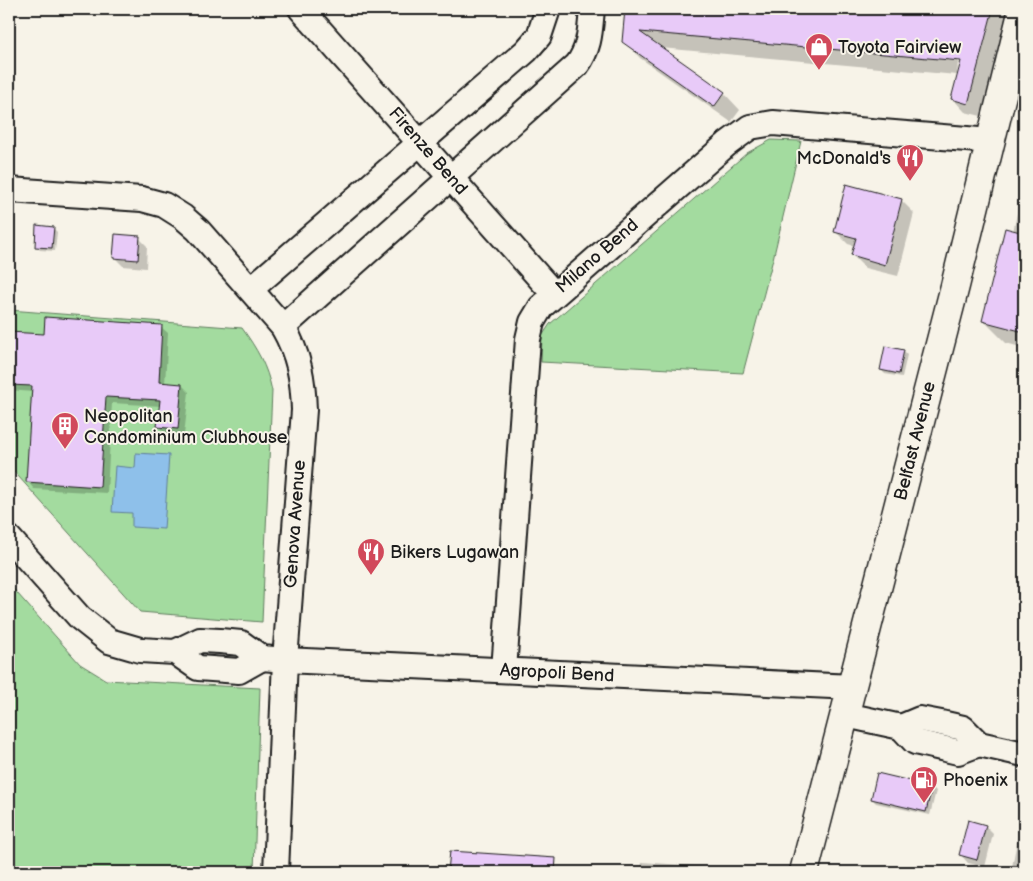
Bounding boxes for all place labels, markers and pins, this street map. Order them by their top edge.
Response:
shop icon: Toyota Fairview [804,32,834,71]
place label: Toyota Fairview [838,37,961,58]
restaurant icon: McDonald's [895,143,925,182]
place label: McDonald's [797,148,891,169]
place label: Neopolitan Condominium Clubhouse [84,406,288,448]
building icon: Neopolitan Condominium Clubhouse [50,411,80,450]
restaurant icon: Bikers Lugawan [356,537,386,576]
place label: Bikers Lugawan [390,542,519,563]
fuel station icon: Phoenix [909,765,939,804]
place label: Phoenix [943,770,1009,791]

